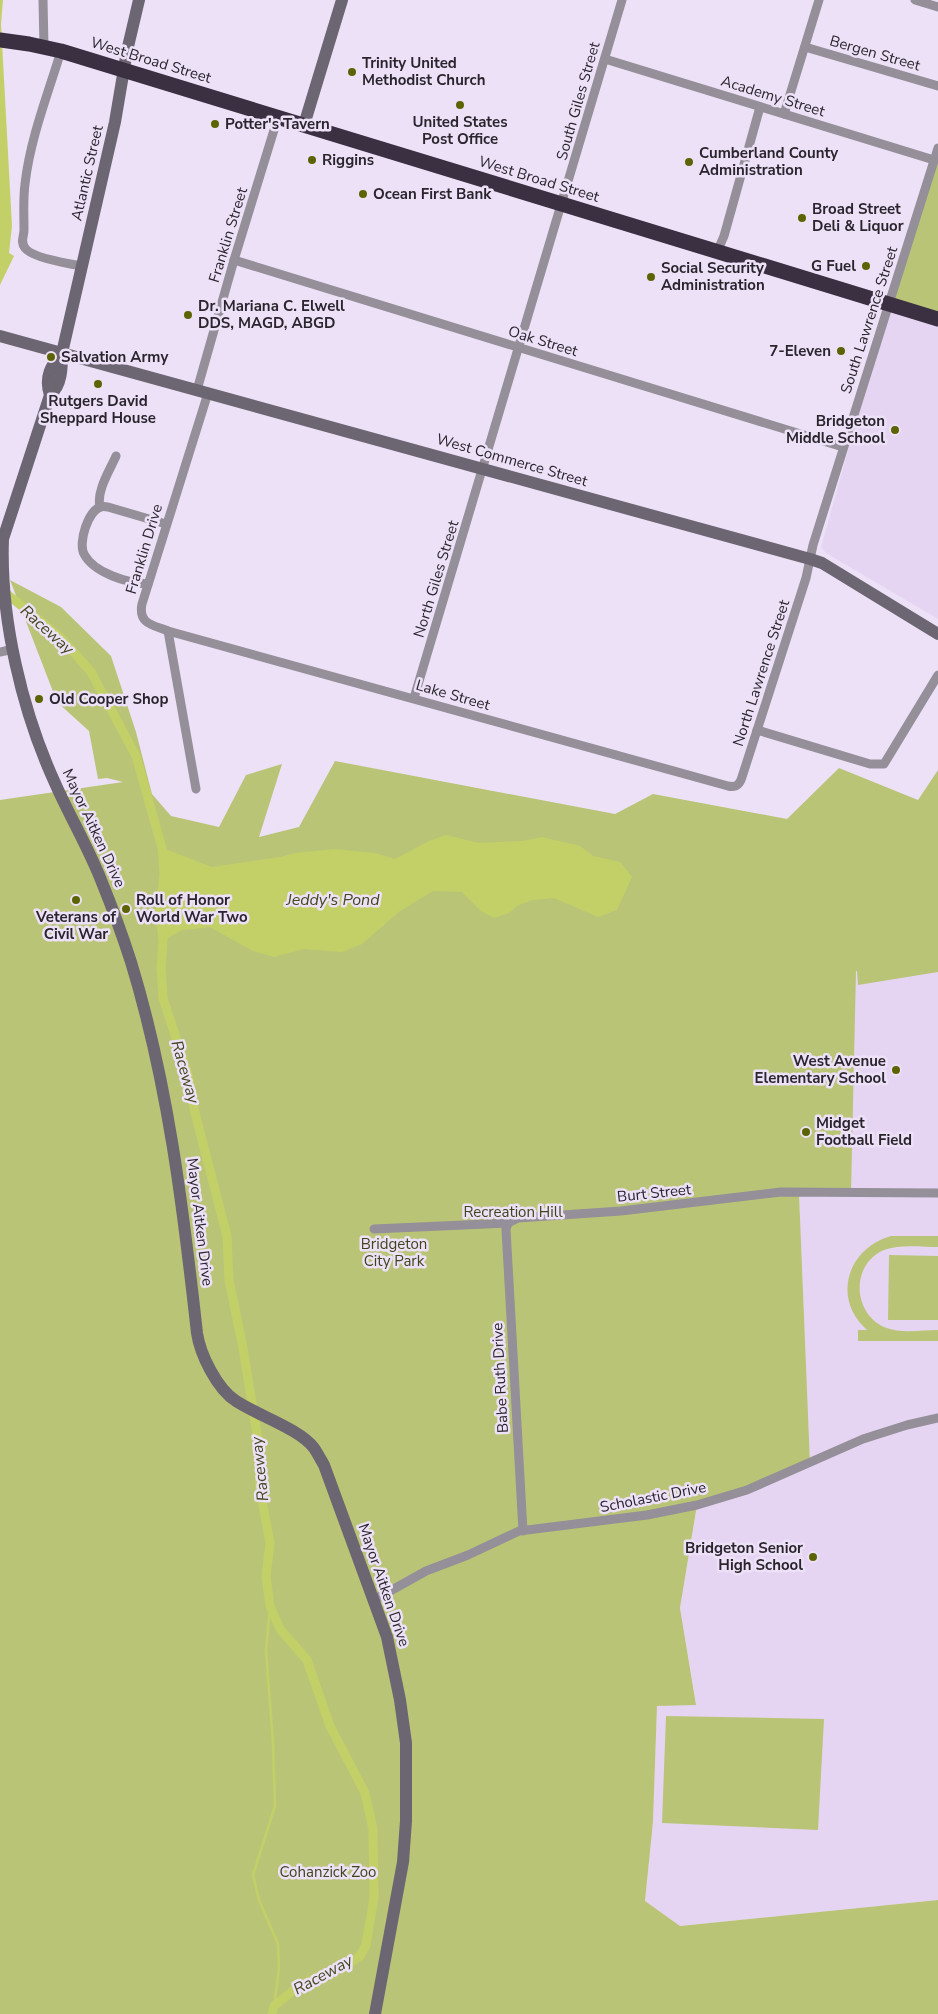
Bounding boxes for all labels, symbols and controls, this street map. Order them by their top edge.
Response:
street label: Bergen Street [827,31,923,76]
street label: West Broad Street [88,32,214,88]
street label: South Giles Street [552,39,605,163]
place label: Trinity United Methodist Church [362,53,485,90]
marker: Trinity United Methodist Church [346,66,358,78]
street label: Academy Street [719,71,828,122]
marker: United States Post Office [454,99,466,111]
place label: United States Post Office [412,112,508,149]
place label: Potter's Tavern [225,114,330,134]
marker: Potter's Tavern [209,118,221,130]
street label: Atlantic Street [66,123,108,223]
place label: Cumberland County Administration [699,143,838,180]
place label: Riggins [322,150,374,170]
street label: West Broad Street [476,151,602,207]
marker: Riggins [306,154,318,166]
marker: Cumberland County Administration [683,156,695,168]
street label: Franklin Street [204,184,252,285]
place label: Ocean First Bank [373,184,492,204]
marker: Ocean First Bank [357,188,369,200]
place label: Broad Street Deli & Liquor [812,199,904,236]
marker: Broad Street Deli & Liquor [796,212,808,224]
street label: South Lawrence Street [836,243,902,396]
place label: G Fuel [811,256,856,276]
place label: Social Security Administration [661,258,765,295]
marker: G Fuel [860,260,872,272]
marker: Social Security Administration [645,271,657,283]
place label: Dr. Mariana C. Elwell DDS, MAGD, ABGD [198,296,345,333]
marker: Dr. Mariana C. Elwell DDS, MAGD, ABGD [182,309,194,321]
street label: Oak Street [506,321,581,361]
place label: 7-Eleven [769,341,831,361]
marker: 7-Eleven [835,345,847,357]
place label: Salvation Army [61,347,168,367]
marker: Salvation Army [45,351,57,363]
marker: Rutgers David Sheppard House [92,378,104,390]
place label: Rutgers David Sheppard House [40,391,156,428]
place label: Bridgeton Middle School [786,411,885,448]
marker: Bridgeton Middle School [889,424,901,436]
street label: West Commerce Street [434,429,591,491]
street label: Franklin Drive [121,501,167,596]
street label: North Giles Street [409,517,464,640]
street label: North Lawrence Street [728,597,794,749]
water label: Raceway [16,600,79,660]
street label: Lake Street [414,675,493,715]
place label: Old Cooper Shop [49,689,168,709]
marker: Old Cooper Shop [33,693,45,705]
street label: Mayor Aitken Drive [58,765,130,891]
water label: Jeddy's Pond [285,889,380,911]
place label: Roll of Honor World War Two [136,890,248,927]
marker: Veterans of Civil War [70,894,82,906]
marker: Roll of Honor World War Two [120,903,132,915]
place label: Veterans of Civil War [35,907,116,944]
water label: Raceway [166,1038,205,1107]
place label: West Avenue Elementary School [755,1051,886,1088]
marker: West Avenue Elementary School [890,1064,902,1076]
place label: Midget Football Field [816,1113,912,1150]
marker: Midget Football Field [800,1126,812,1138]
street label: Mayor Aitken Drive [182,1157,218,1287]
street label: Burt Street [616,1179,693,1207]
park label: Recreation Hill [463,1202,563,1222]
park label: Bridgeton City Park [361,1234,427,1271]
street label: Babe Ruth Drive [487,1322,513,1434]
water label: Raceway [246,1435,274,1502]
street label: Scholastic Drive [598,1477,708,1517]
street label: Mayor Aitken Drive [354,1521,414,1649]
place label: Bridgeton Senior High School [685,1538,803,1575]
marker: Bridgeton Senior High School [807,1551,819,1563]
park label: Cohanzick Zoo [280,1862,376,1882]
water label: Raceway [289,1949,357,2000]

